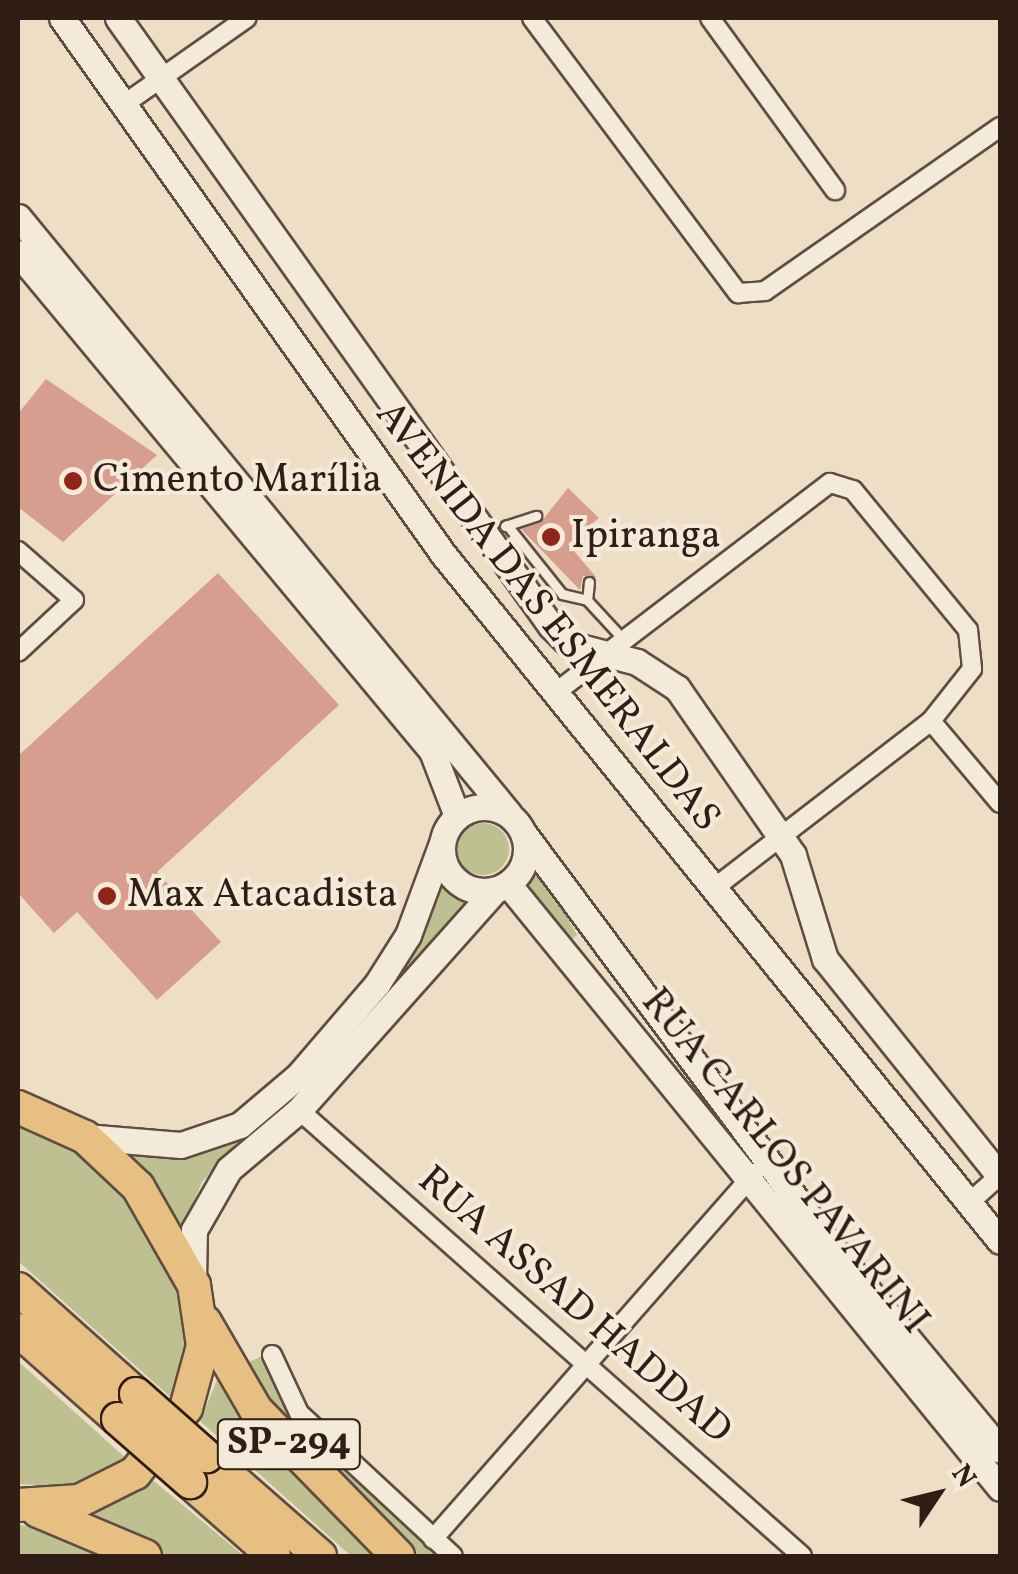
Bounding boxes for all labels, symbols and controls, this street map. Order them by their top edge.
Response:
street label: AVENIDA DAS ESMERALDAS [364,392,730,842]
place label: Cimento Marília [93,457,382,505]
marker: Cimento Marília [62,470,84,492]
place label: Ipiranga [571,513,721,561]
marker: Ipiranga [540,526,562,548]
place label: Max Atacadista [127,872,398,920]
marker: Max Atacadista [96,885,118,907]
street label: RUA CARLOS PAVARINI [630,980,938,1344]
street label: RUA ASSAD HADDAD [407,1157,741,1455]
road number: SP-294 [216,1411,362,1477]
north arrow [888,1444,988,1544]
text: N [941,1457,985,1496]

